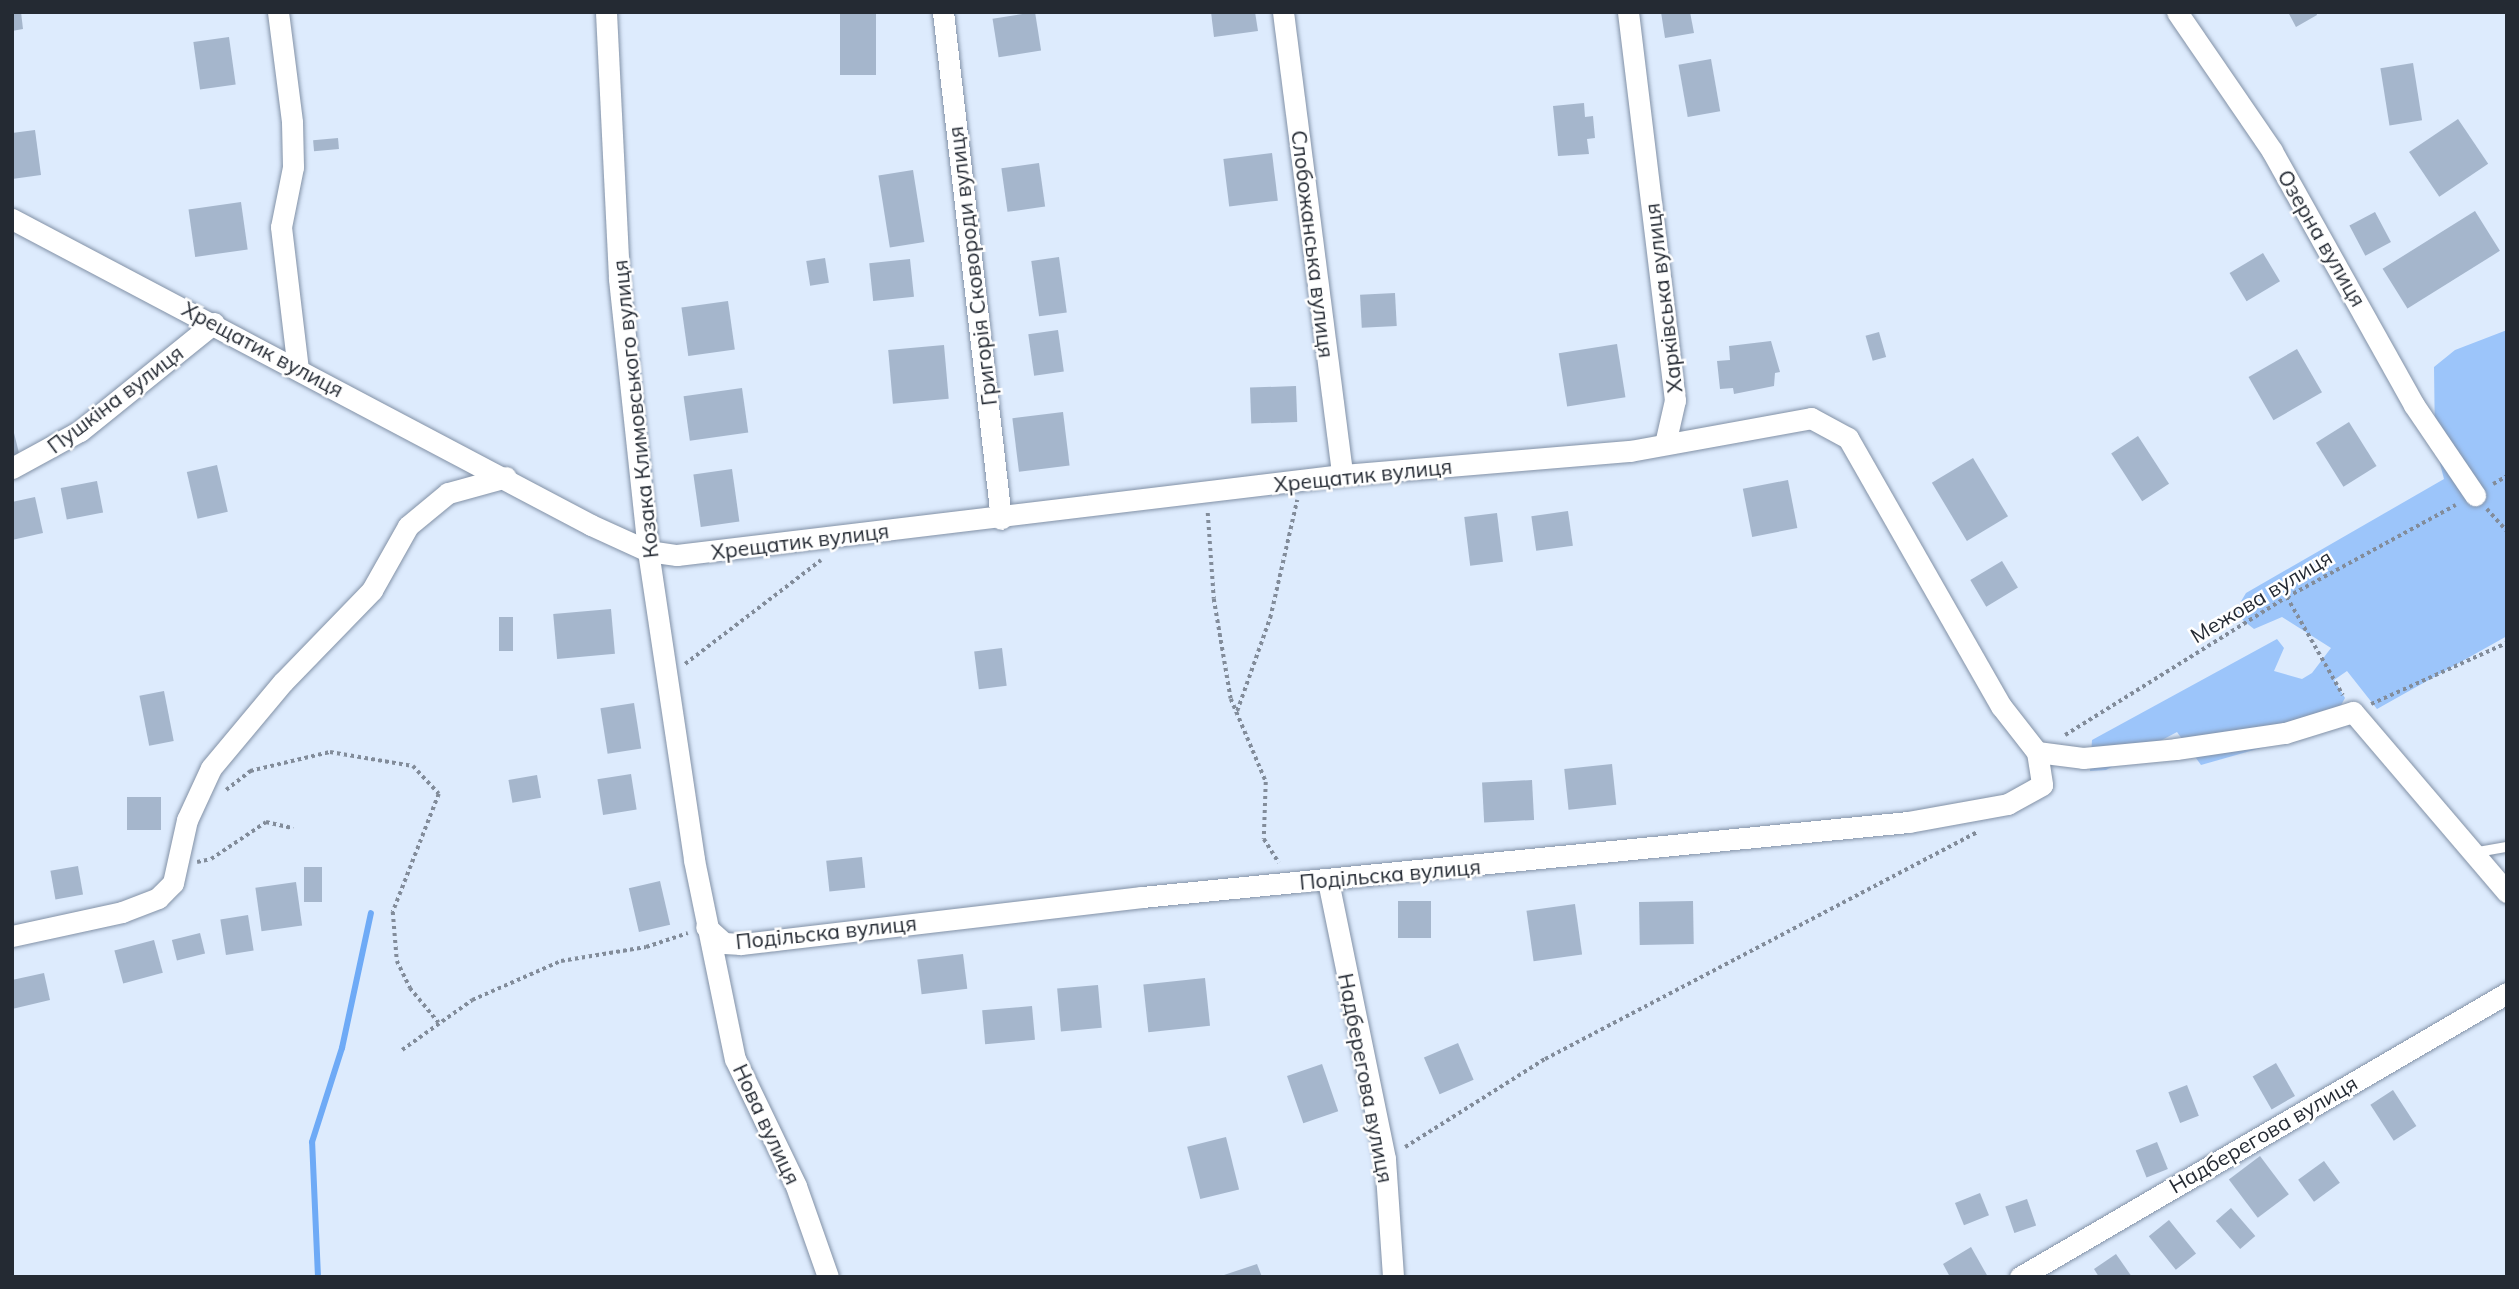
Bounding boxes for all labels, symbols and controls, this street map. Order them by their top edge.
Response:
street label: Григорія Сковороди вулиця [942,125,1002,407]
street label: Слобожанська вулиця [1287,129,1339,359]
street label: Озерна вулиця [2273,165,2371,311]
street label: Харківська вулиця [1639,202,1687,394]
street label: Козака Климовського вулиця [607,259,663,559]
street label: Хрещатик вулиця [178,296,348,402]
street label: Пушкіна вулиця [42,340,188,458]
street label: Хрещатик вулиця [1273,453,1453,497]
street label: Хрещатик вулиця [710,518,890,564]
street label: Межова вулиця [2186,544,2336,648]
street label: Подільска вулиця [1298,854,1482,894]
street label: Подільска вулиця [734,910,918,954]
street label: Надберегова вулиця [1333,971,1399,1185]
street label: Нова вулиця [728,1060,806,1188]
street label: Надберегова вулиця [2164,1070,2362,1198]

